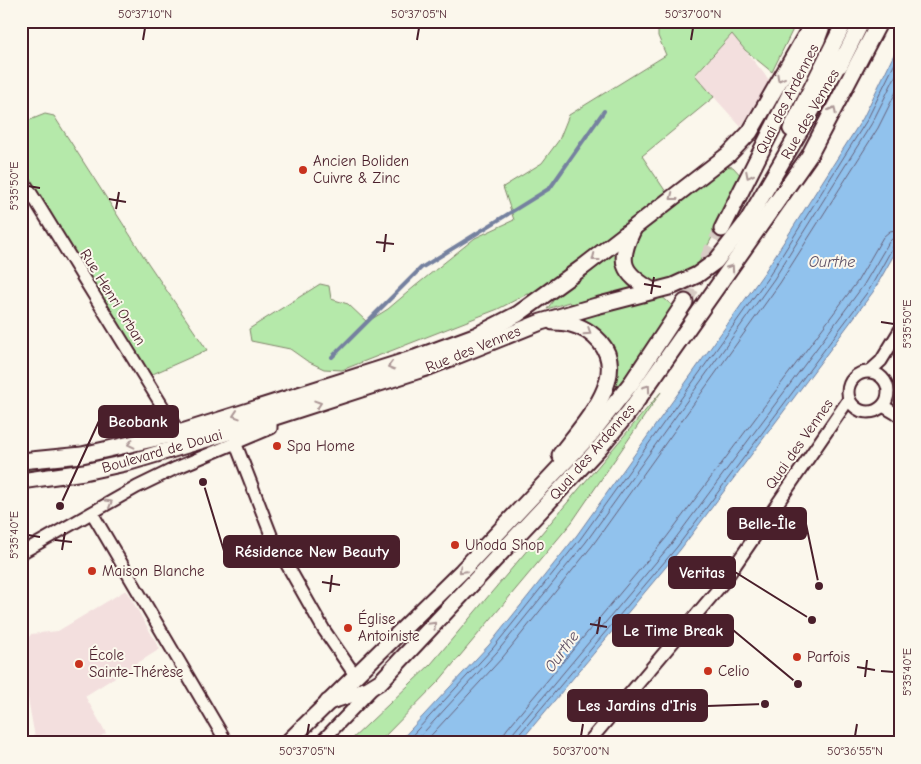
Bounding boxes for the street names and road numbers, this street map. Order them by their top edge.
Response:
street label: Quai des Ardennes [751,41,823,157]
street label: Rue des Vennes [777,66,843,162]
street label: Rue Henri Orban [76,246,150,348]
street label: Rue des Vennes [423,322,523,376]
street label: Quai des Vennes [761,395,837,493]
street label: Quai des Ardennes [545,400,639,504]
street label: Boulevard de Douai [100,425,224,477]

